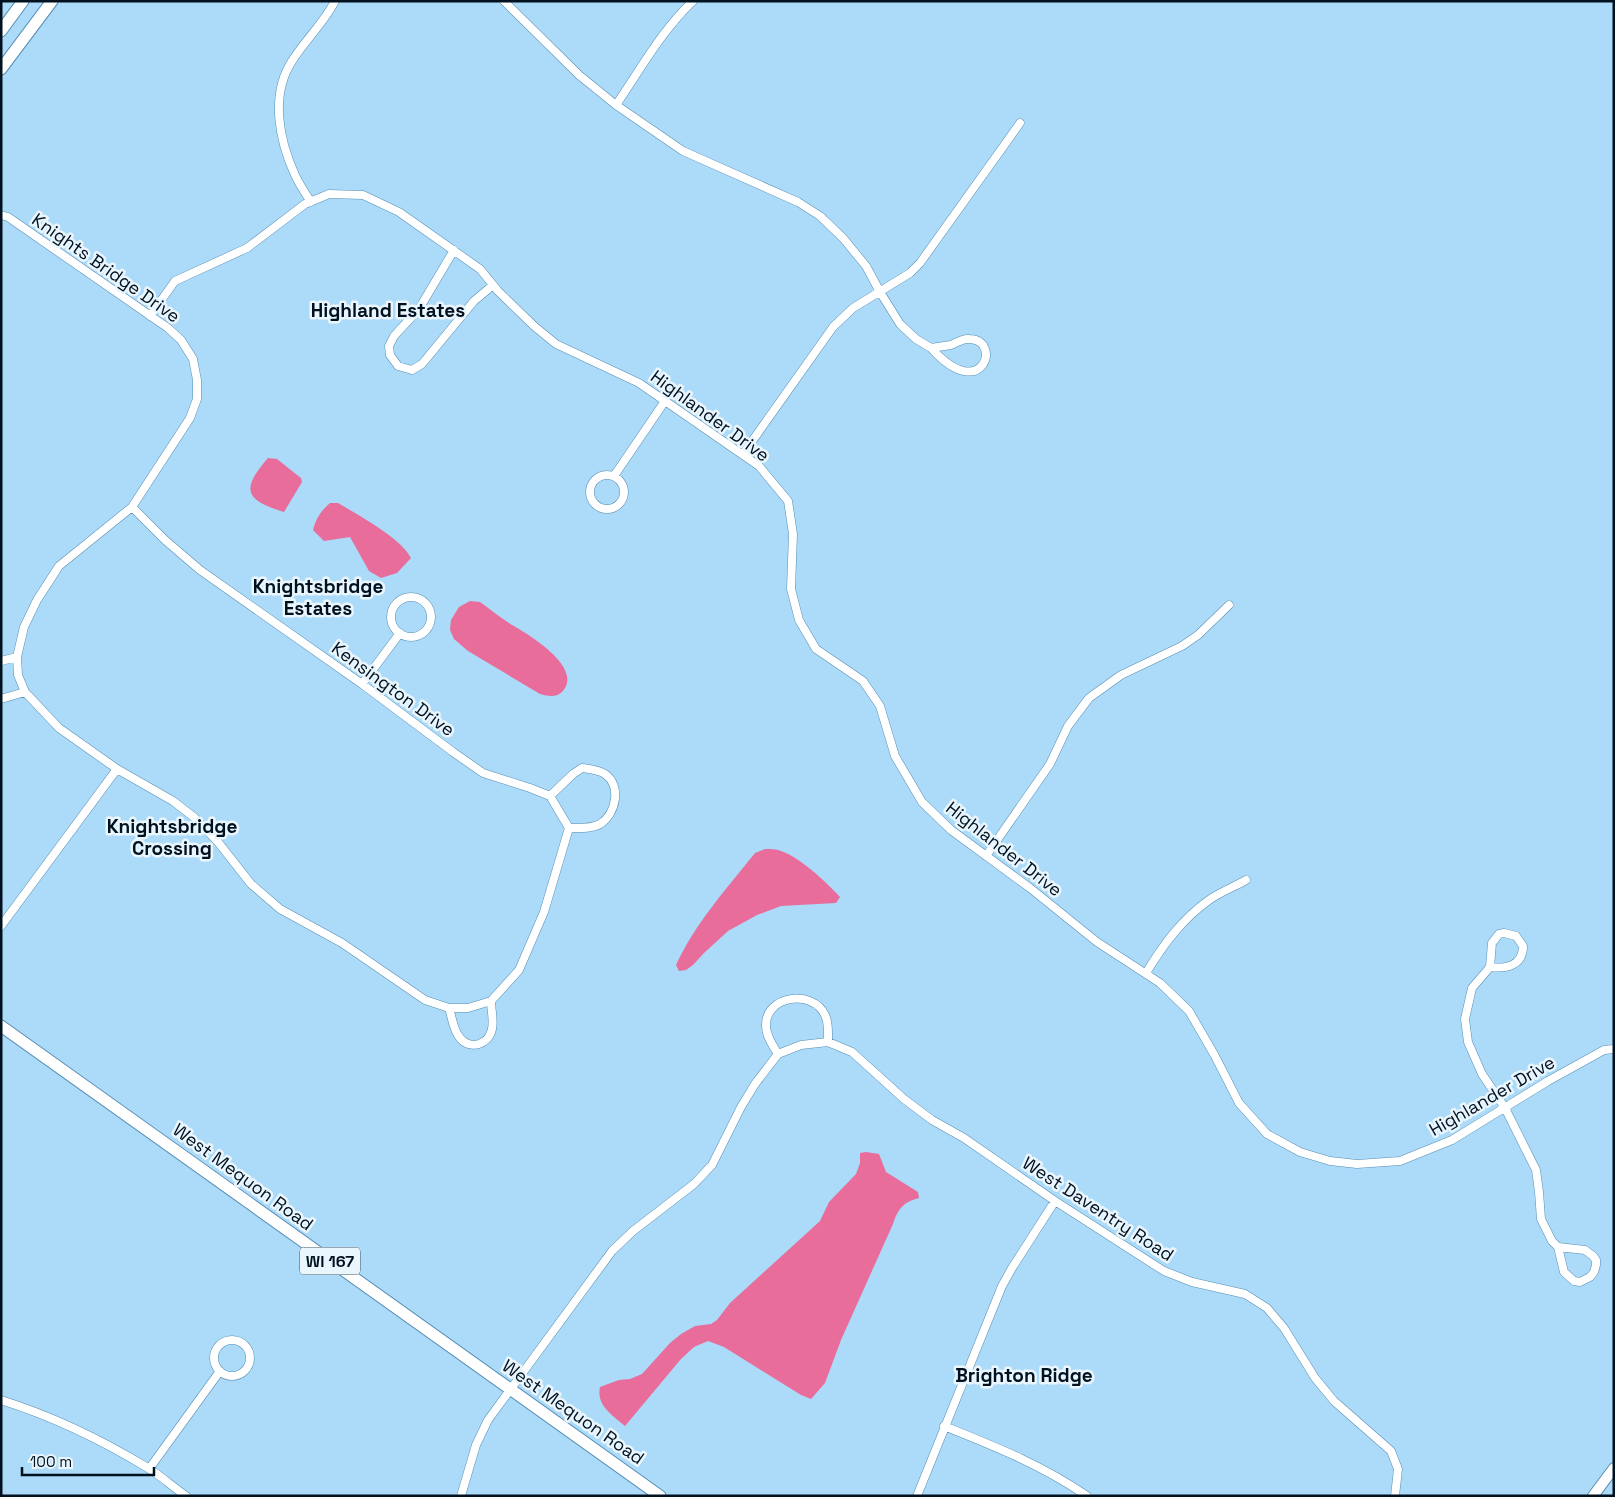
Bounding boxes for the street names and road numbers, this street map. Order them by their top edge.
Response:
street label: Knights Bridge Drive [28,208,185,327]
street label: Highlander Drive [646,365,774,466]
street label: Kensington Drive [327,636,459,741]
street label: Highlander Drive [942,796,1067,901]
street label: Highlander Drive [1425,1050,1559,1141]
street label: West Mequon Road [169,1118,318,1235]
street label: West Daventry Road [1018,1151,1178,1266]
road number: WI 167 [300,1248,360,1274]
street label: West Mequon Road [498,1354,649,1469]

